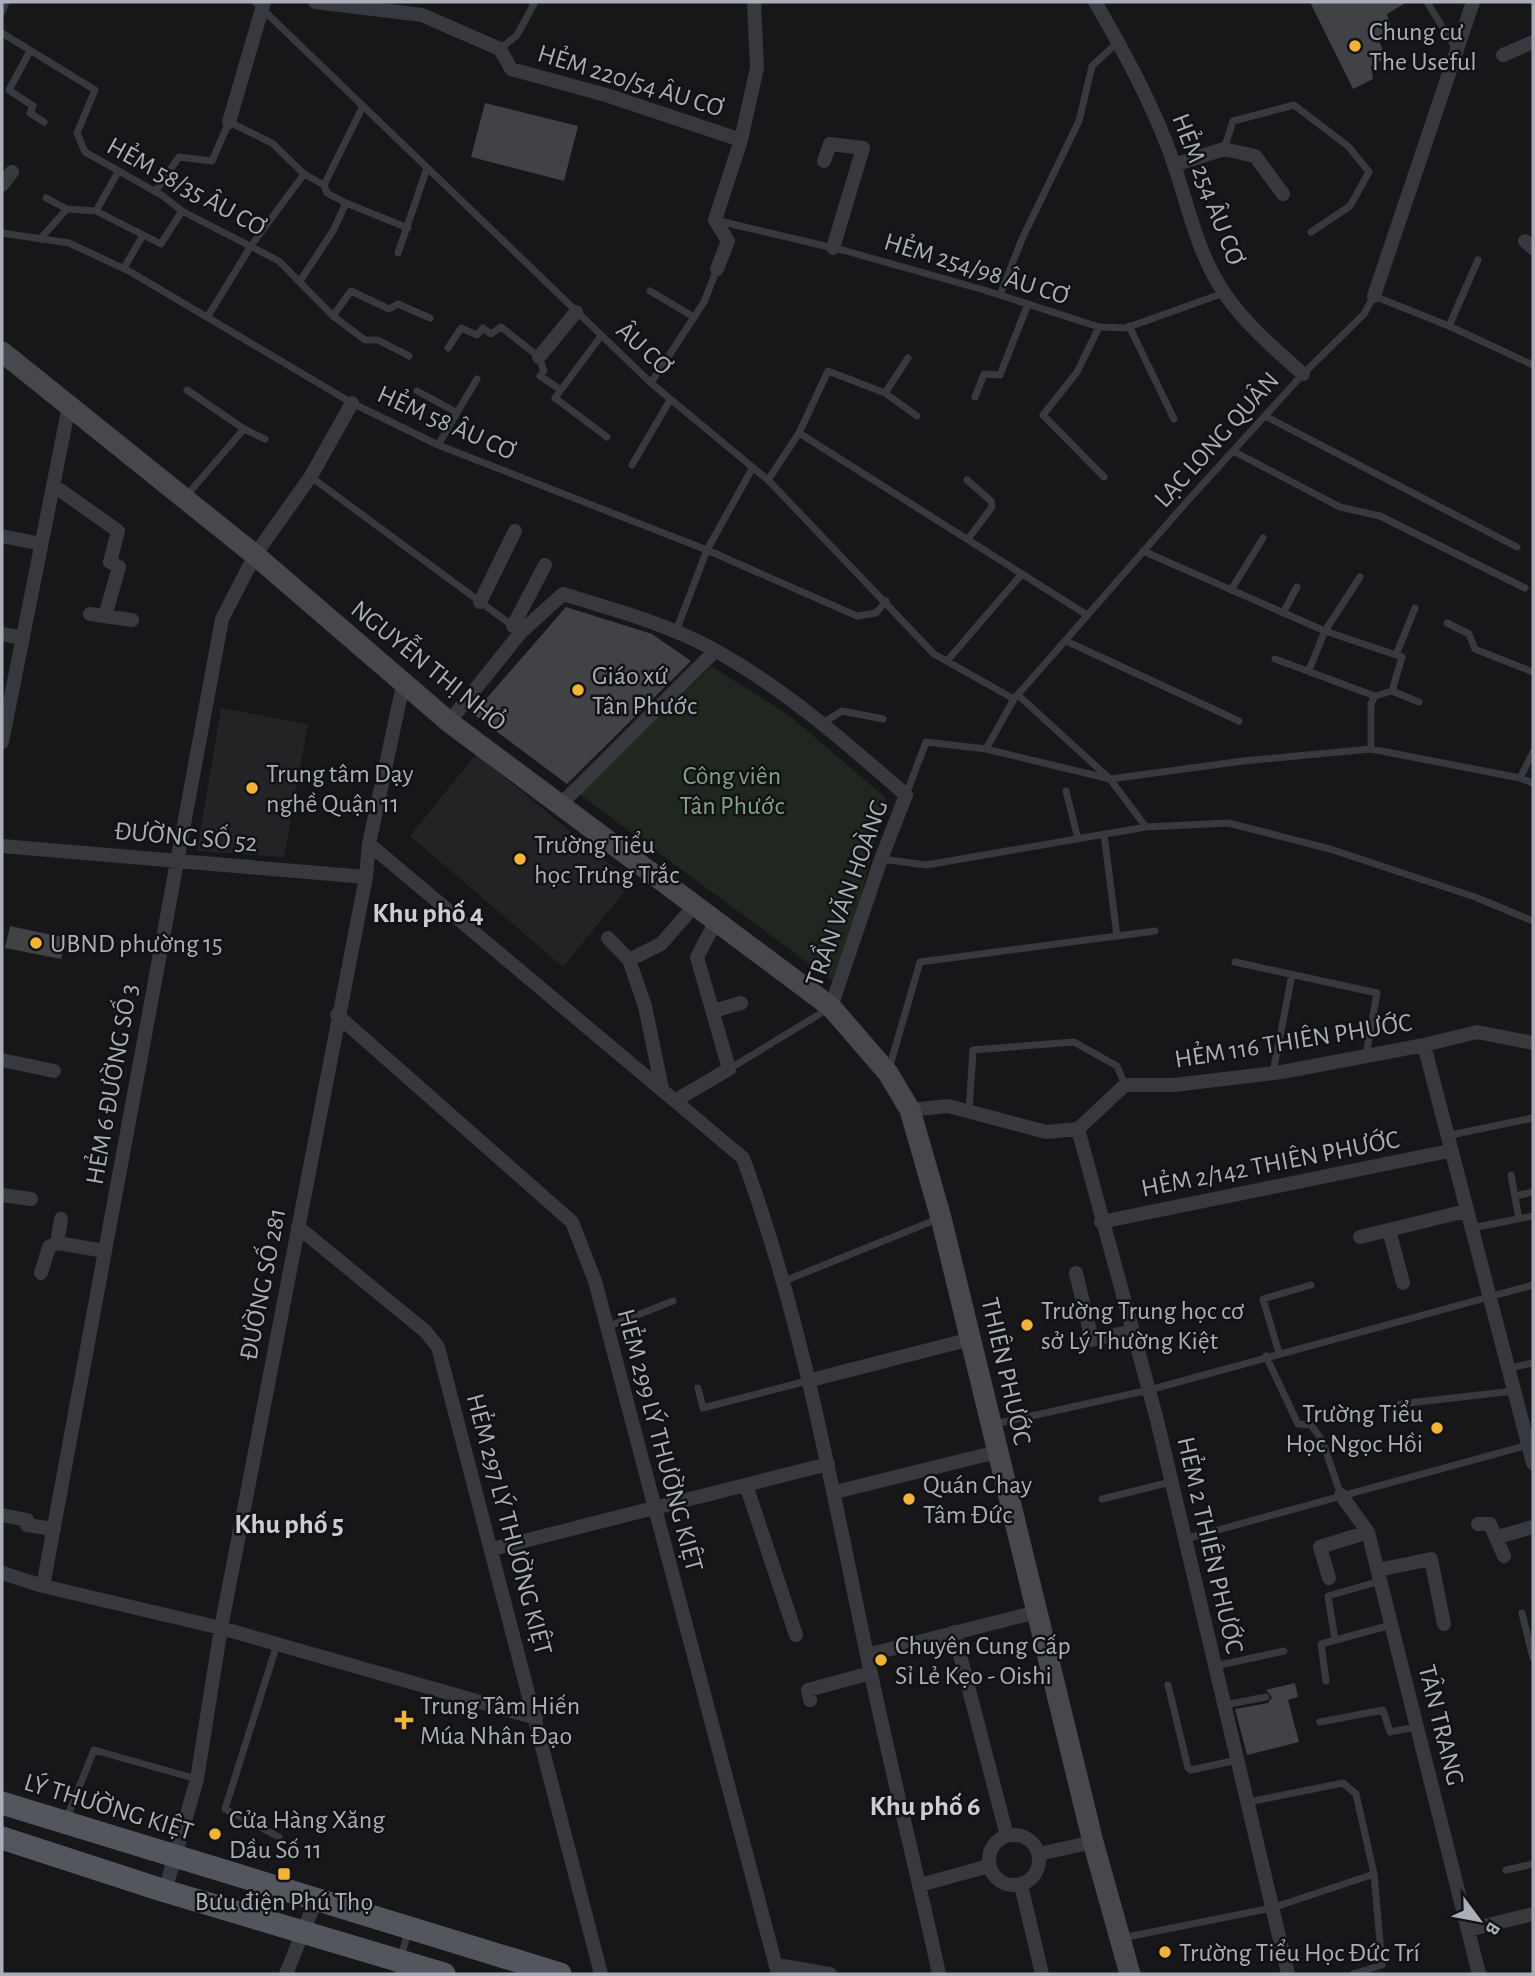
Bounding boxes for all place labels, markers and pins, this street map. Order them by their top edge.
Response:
place label: Chung cư The Useful [1369,19,1477,75]
marker: Chung cư The Useful [1347,38,1363,54]
place label: Giáo xứ Tân Phước [592,663,697,719]
marker: Giáo xứ Tân Phước [570,682,586,698]
place label: Trung tâm Dạy nghề Quận 11 [266,761,414,817]
marker: Trung tâm Dạy nghề Quận 11 [244,780,260,796]
place label: Trường Tiểu học Trưng Trắc [534,831,679,888]
marker: Trường Tiểu học Trưng Trắc [512,851,528,867]
place label: UBND phường 15 [50,931,223,957]
marker: UBND phường 15 [28,935,44,951]
place label: Trường Trung học cơ sở Lý Thường Kiệt [1041,1298,1245,1354]
marker: Trường Trung học cơ sở Lý Thường Kiệt [1019,1317,1035,1333]
place label: Trường Tiểu Học Ngọc Hồi [1286,1400,1423,1457]
marker: Trường Tiểu Học Ngọc Hồi [1429,1420,1445,1436]
place label: Quán Chay Tâm Đức [923,1472,1032,1528]
marker: Quán Chay Tâm Đức [901,1491,917,1507]
place label: Chuyên Cung Cấp Sỉ Lẻ Kẹo - Oishi [895,1633,1071,1689]
marker: Chuyên Cung Cấp Sỉ Lẻ Kẹo - Oishi [873,1652,889,1668]
place label: Trung Tâm Hiến Múa Nhân Đạo [420,1693,580,1749]
marker: Trung Tâm Hiến Múa Nhân Đạo [394,1710,414,1730]
place label: Cửa Hàng Xăng Dầu Số 11 [229,1807,385,1863]
marker: Cửa Hàng Xăng Dầu Số 11 [207,1826,223,1842]
marker: Bưu điện Phú Thọ [276,1866,292,1882]
place label: Bưu điện Phú Thọ [195,1889,373,1915]
place label: Trường Tiểu Học Đức Trí [1179,1939,1420,1966]
marker: Trường Tiểu Học Đức Trí [1157,1944,1173,1960]

